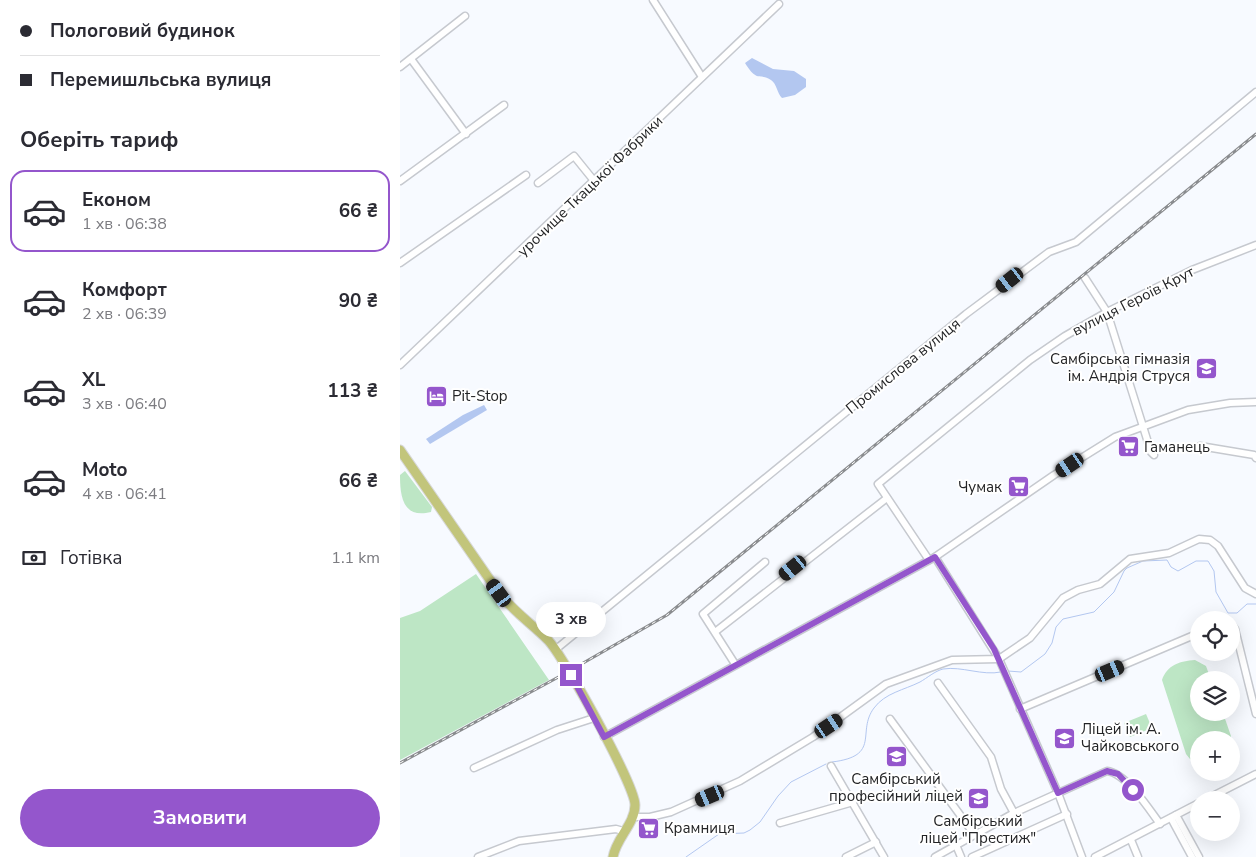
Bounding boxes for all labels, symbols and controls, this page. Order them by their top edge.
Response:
text: Пологовий будинок [50,18,235,44]
text: Перемишльська вулиця [50,67,271,93]
street label: урочище Ткацької Фабрики [513,111,667,261]
text: Оберіть тариф [20,125,178,155]
text: Економ [82,187,151,213]
icon: car [22,189,67,234]
text: 66 ₴ [339,198,378,224]
text: 1 хв · 06:38 [82,213,167,235]
street label: вулиця Героїв Крут [1069,261,1198,340]
car [993,265,1026,295]
text: Комфорт [82,277,167,303]
icon: car [22,279,67,324]
text: 90 ₴ [339,288,378,314]
text: 2 хв · 06:39 [82,303,167,325]
street label: Промислова вулиця [842,314,964,418]
place label: Самбірська гімназія ім. Андрія Струся [1050,349,1190,386]
school or university icon: Самбірська гімназія ім. Андрія Струся [1194,356,1218,380]
text: XL [82,367,105,393]
icon: car [22,369,67,414]
text: 113 ₴ [327,378,378,404]
hotel icon: Pit-Stop [424,384,448,408]
place label: Pit-Stop [452,386,508,406]
text: 3 хв · 06:40 [82,393,167,415]
supermarket icon: Гаманець [1116,435,1140,459]
place label: Гаманець [1144,437,1210,457]
car [1053,450,1086,480]
text: Moto [82,457,128,483]
icon: car [22,459,67,504]
text: 66 ₴ [339,468,378,494]
supermarket icon: Чумак [1006,475,1030,499]
place label: Чумак [958,477,1002,497]
text: 4 хв · 06:41 [82,483,167,505]
icon: cash [20,544,48,572]
text: Готівка [60,545,122,571]
text: 1.1 km [331,547,380,569]
car [776,553,809,583]
car [484,576,513,610]
callout: 3 хв [536,602,606,638]
text: 3 хв [555,608,587,630]
map controls [1190,611,1240,841]
button: locate [1190,611,1240,661]
car [1093,658,1126,684]
route end [560,664,582,686]
button: layers [1190,671,1240,721]
car [812,711,845,741]
place label: Ліцей ім. А. Чайковського [1081,719,1179,756]
school or university icon: Ліцей ім. А. Чайковського [1053,726,1077,750]
button: + [1190,731,1240,781]
school or university icon: Самбірський професійний ліцей [884,744,908,768]
place label: Самбірський професійний ліцей [829,769,963,806]
route start [1122,779,1144,801]
car [693,783,726,809]
school or university icon: Самбірський ліцей "Престиж" [966,786,990,810]
button: Замовити [20,789,380,847]
button: − [1190,791,1240,841]
place label: Самбірський ліцей "Престиж" [920,811,1036,848]
supermarket icon: Крамниця [636,816,660,840]
place label: Крамниця [664,818,735,838]

